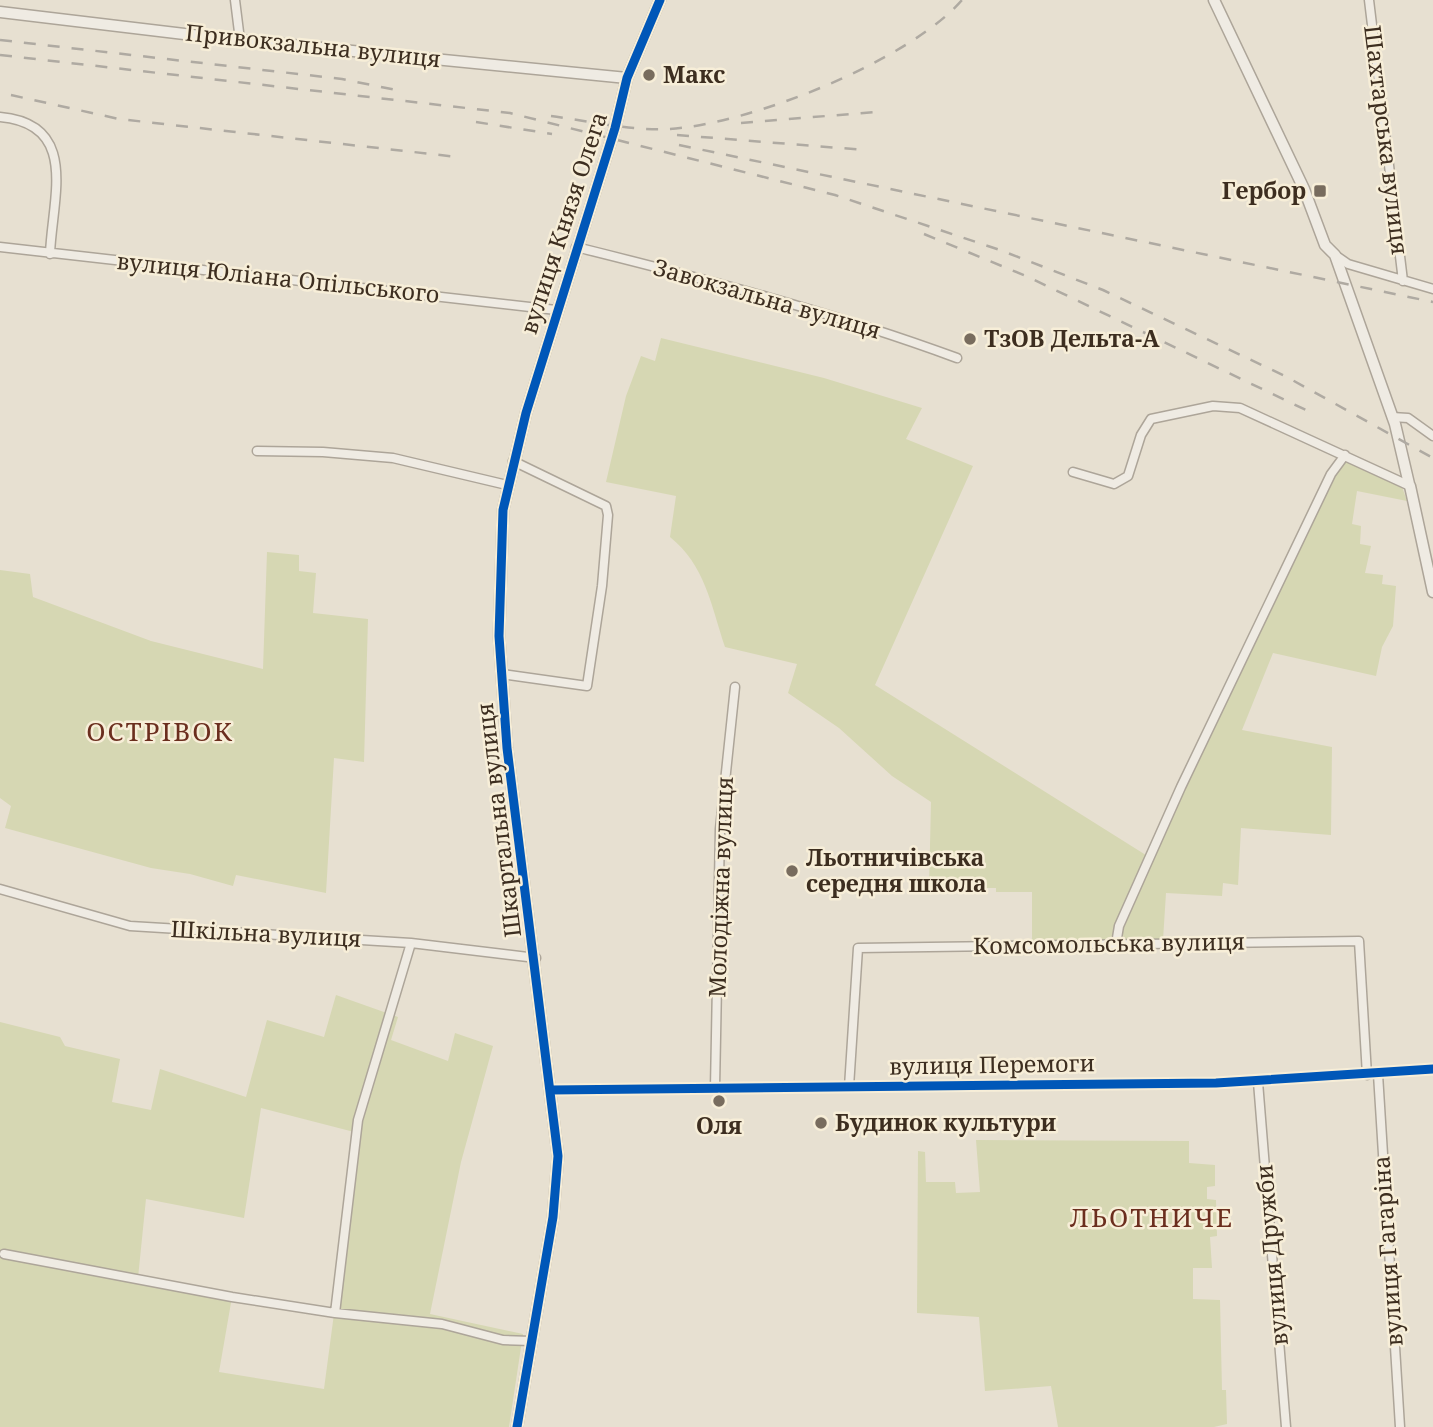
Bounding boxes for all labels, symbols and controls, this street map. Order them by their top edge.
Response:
street label: Привокзальна вулиця [184,16,442,74]
street label: Шахтарська вулиця [1357,23,1417,257]
place label: Макс [663,58,725,90]
marker: Макс [641,67,657,83]
street label: вулиця Князя Олега [512,107,614,338]
place label: Гербор [1222,174,1306,206]
marker: Гербор [1312,183,1328,199]
street label: вулиця Юліана Опільського [115,244,441,310]
street label: Завокзальна вулиця [650,250,885,346]
place label: ТзОВ Дельта-А [984,322,1160,354]
marker: ТзОВ Дельта-А [962,331,978,347]
street label: Шкартальна вулиця [468,701,528,939]
district label: ОСТРІВОК [86,713,234,749]
street label: Молодіжна вулиця [700,776,740,998]
place label: Льотничівська середня школа [806,841,987,899]
marker: Льотничівська середня школа [784,863,800,879]
street label: Шкільна вулиця [170,912,362,954]
street label: Комсомольська вулиця [973,925,1245,961]
street label: вулиця Перемоги [889,1046,1095,1082]
marker: Оля [711,1093,727,1109]
place label: Будинок культури [835,1106,1057,1138]
place label: Оля [696,1109,742,1141]
marker: Будинок культури [813,1115,829,1131]
street label: вулиця Гагаріна [1364,1155,1410,1347]
street label: вулиця Дружби [1247,1163,1295,1347]
district label: ЛЬОТНИЧЕ [1070,1199,1234,1235]

